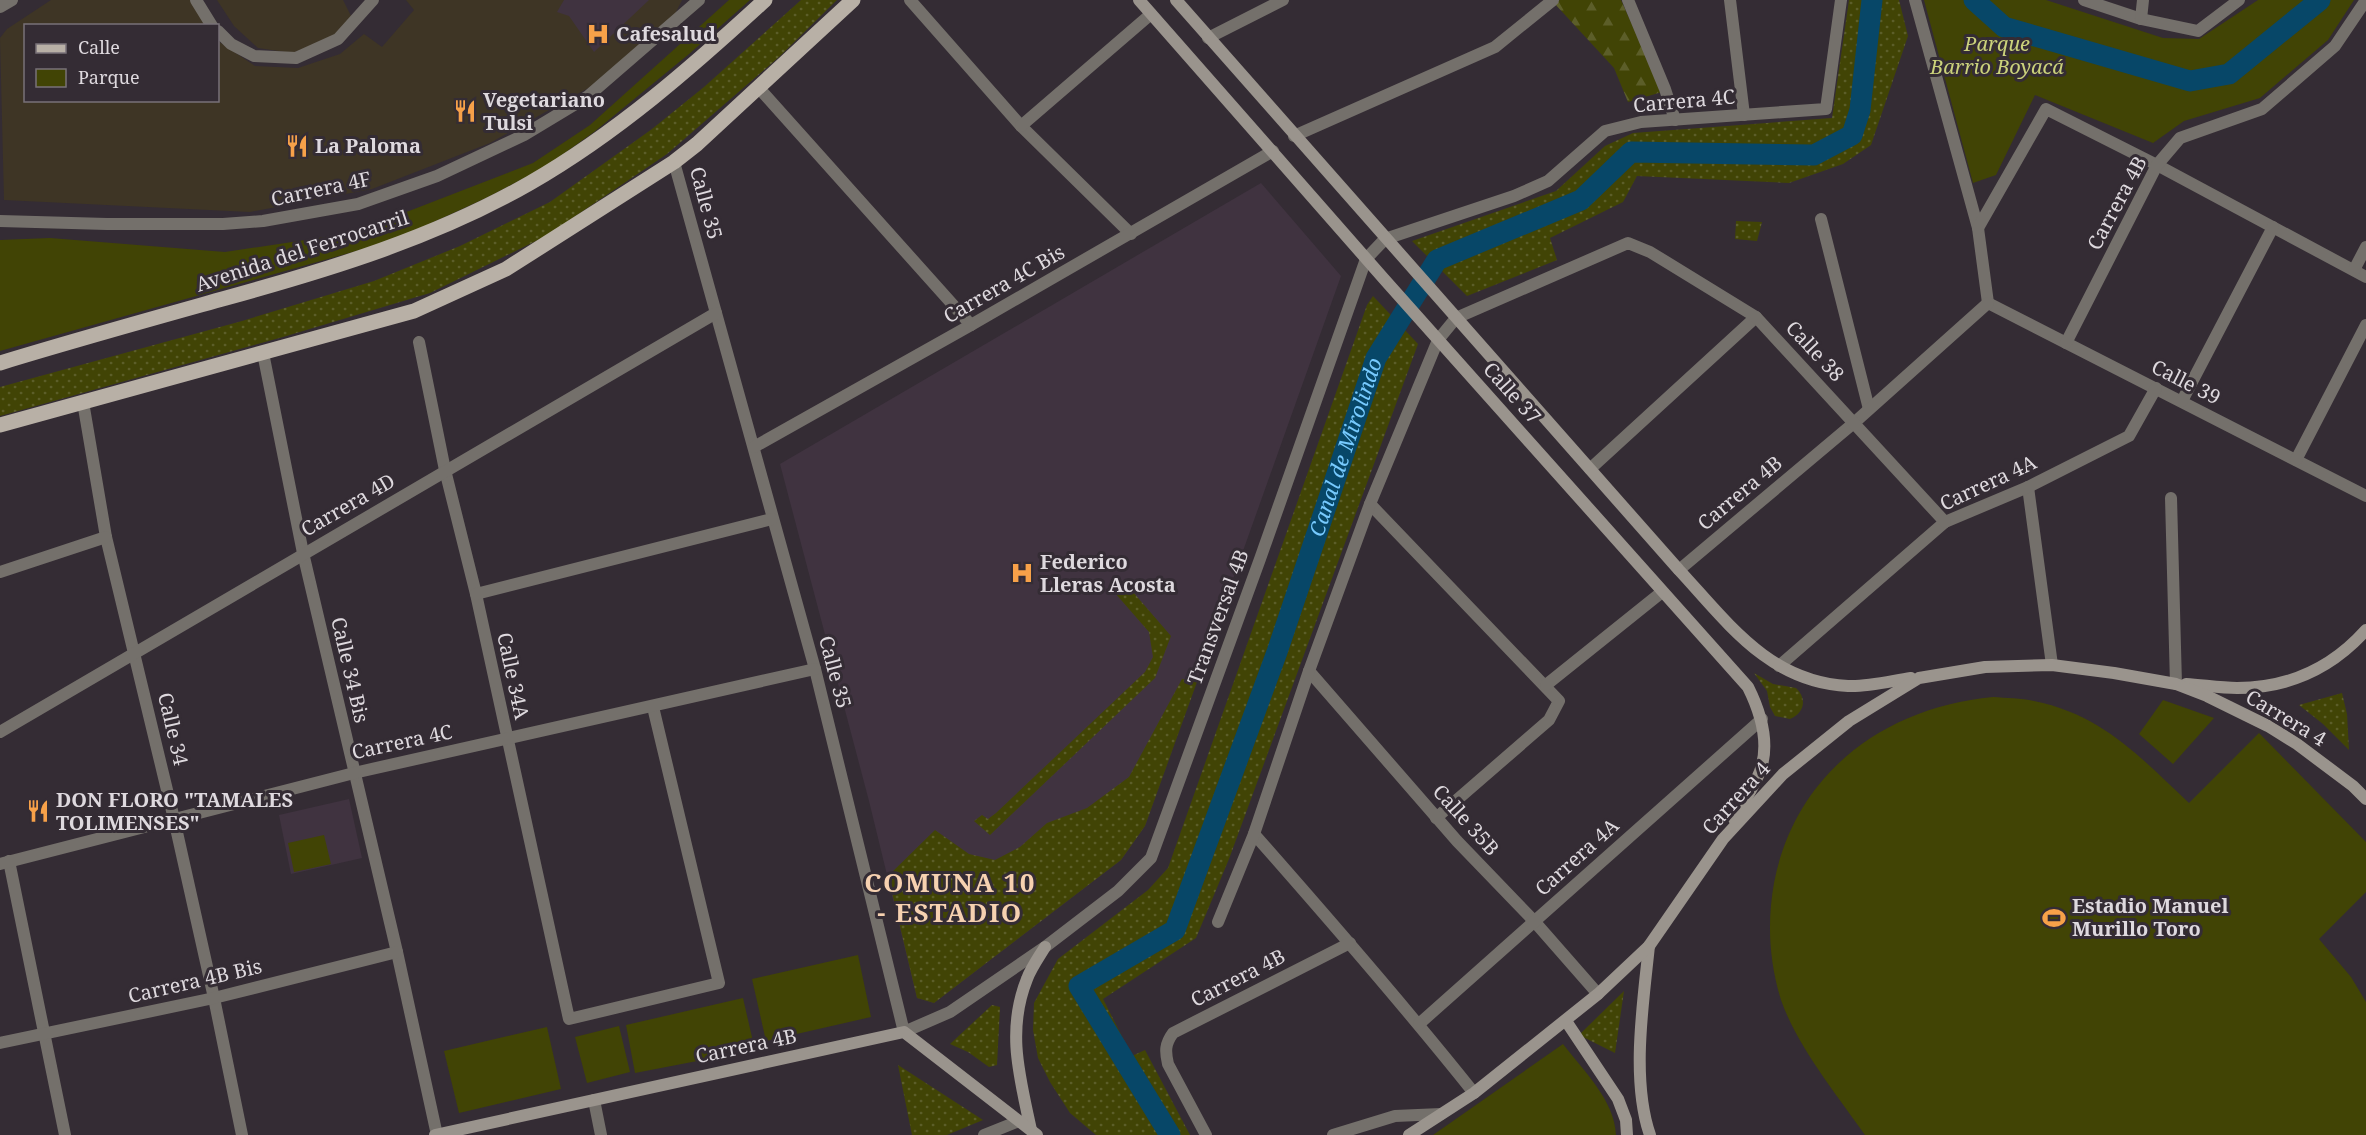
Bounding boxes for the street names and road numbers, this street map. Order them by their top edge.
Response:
street label: Carrera 4C [1632,83,1736,118]
street label: Carrera 4B [2081,151,2153,254]
street label: Calle 35 [684,164,729,242]
street label: Carrera 4F [268,165,373,212]
street label: Avenida del Ferrocarril [192,203,412,298]
street label: Carrera 4C Bis [938,238,1069,329]
street label: Calle 38 [1780,314,1851,387]
street label: Calle 39 [2147,353,2225,410]
street label: Calle 37 [1478,356,1547,429]
street label: Carrera 4A [1935,448,2041,517]
street label: Carrera 4B [1692,449,1788,536]
street label: Carrera 4D [296,467,400,542]
street label: Transversal 4B [1181,545,1255,688]
street label: Calle 34 Bis [325,614,376,725]
street label: Calle 34A [491,630,536,723]
street label: Calle 35 [813,633,858,711]
street label: Carrera 4 [2241,683,2332,752]
street label: Calle 34 [152,690,195,768]
street label: Carrera 4C [349,718,455,765]
street label: Carrera 4 [1696,755,1776,840]
street label: Calle 35B [1427,778,1506,861]
street label: Carrera 4A [1529,811,1625,901]
street label: Carrera 4B [1186,942,1290,1013]
street label: Carrera 4B Bis [125,952,264,1009]
street label: Carrera 4B [693,1022,799,1069]

